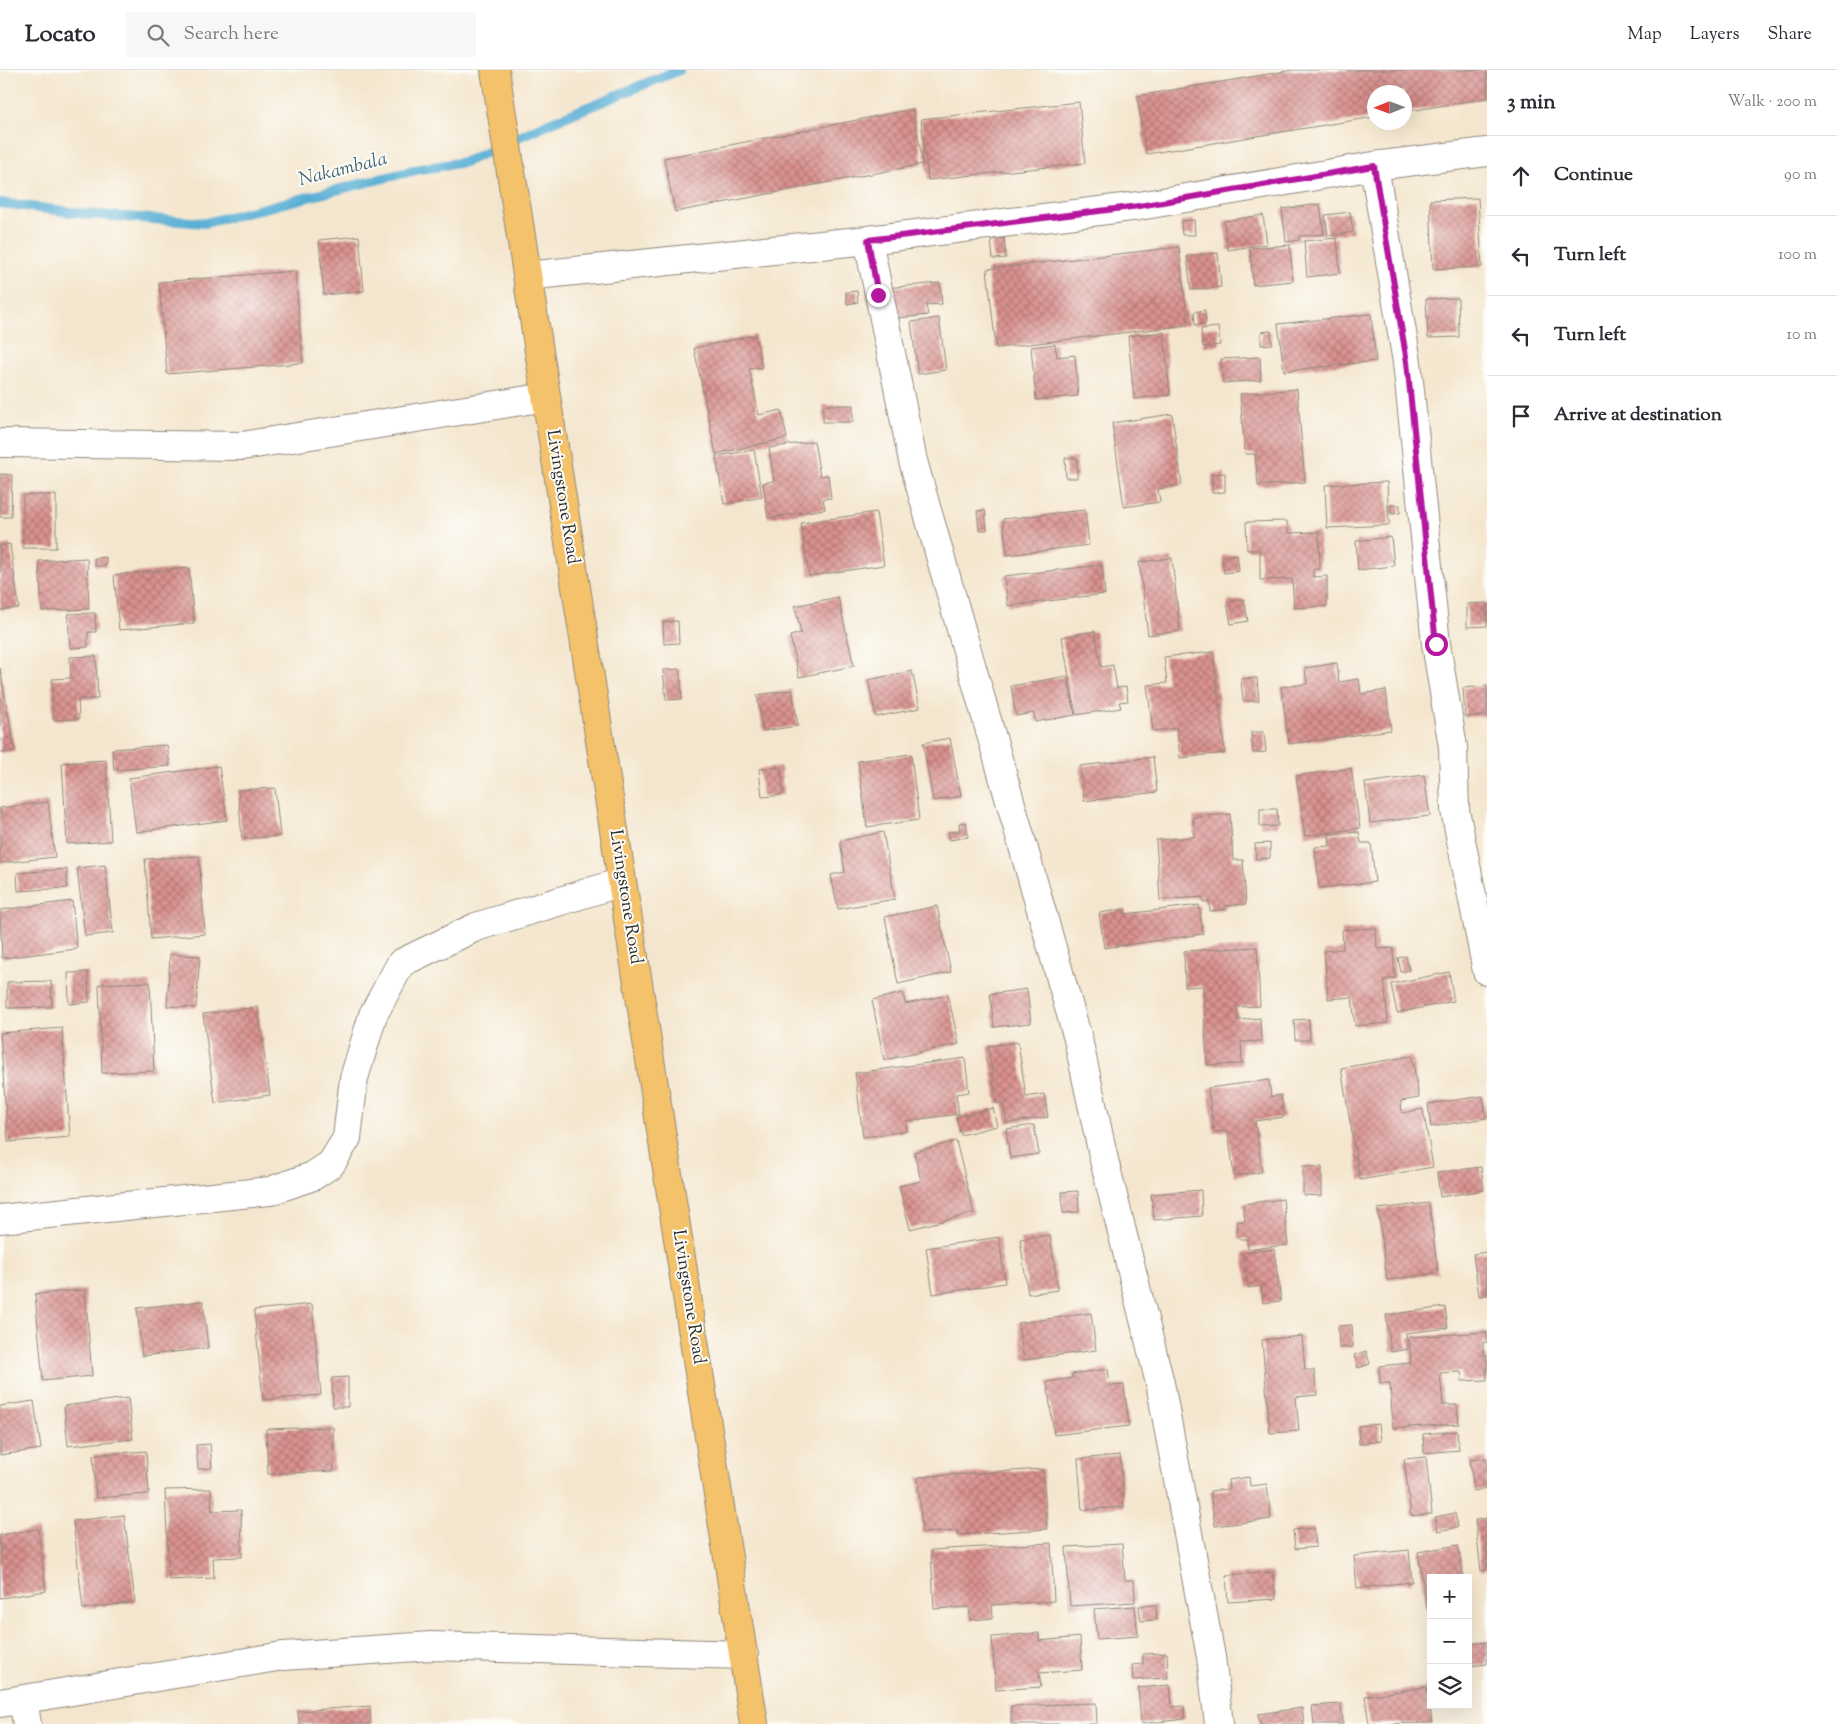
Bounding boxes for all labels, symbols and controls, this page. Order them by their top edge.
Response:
search box [126,12,476,57]
text: Locato [25,18,96,52]
icon: search [144,21,172,49]
text: Search here [184,21,279,48]
text: Map [1627,22,1662,48]
text: Layers [1690,22,1740,48]
text: Share [1768,22,1812,48]
north arrow [1367,85,1412,130]
text: 3 min [1507,88,1556,118]
text: Walk · 200 m [1728,91,1817,114]
water label: Nakambala [296,146,390,194]
icon: ahead [1507,162,1535,190]
text: Continue [1554,162,1633,189]
text: 90 m [1784,164,1817,187]
icon: left [1507,242,1535,270]
text: Turn left [1554,242,1626,269]
text: 100 m [1778,244,1817,267]
route end [867,284,890,307]
icon: left [1507,322,1535,350]
text: Turn left [1554,322,1626,349]
text: 10 m [1787,324,1817,347]
icon: arrive [1507,402,1535,430]
text: Arrive at destination [1554,402,1722,429]
street label: Livingstone Road [539,428,585,566]
route start [1425,633,1448,656]
street label: Livingstone Road [602,828,648,966]
street label: Livingstone Road [665,1228,711,1366]
map controls [1427,1574,1472,1709]
button: + [1427,1574,1472,1619]
button: − [1427,1619,1472,1664]
button: layers [1427,1664,1472,1709]

